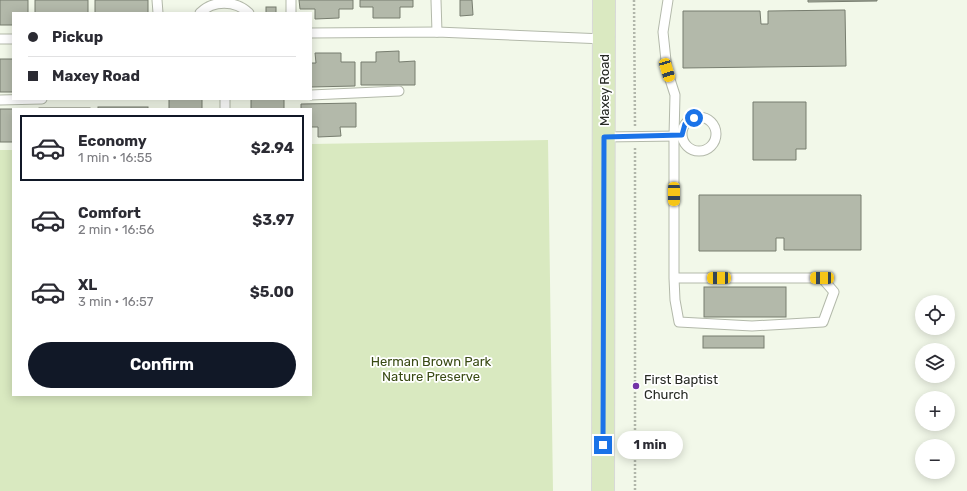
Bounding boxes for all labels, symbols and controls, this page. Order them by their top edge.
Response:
text: Pickup [52,28,103,46]
street label: Maxey Road [597,54,612,126]
car [658,57,676,83]
text: Maxey Road [52,67,140,85]
route start [685,109,703,127]
icon: car [30,130,66,166]
text: Economy [78,132,147,150]
text: $2.94 [251,139,294,157]
text: 1 min · 16:55 [78,150,152,165]
car [668,182,680,206]
icon: car [30,202,66,238]
text: Comfort [78,204,141,222]
text: $3.97 [252,211,294,229]
text: 2 min · 16:56 [78,222,154,237]
car [707,272,731,284]
car [810,272,834,284]
icon: car [30,274,66,310]
text: XL [78,276,97,294]
text: $5.00 [250,283,294,301]
text: 3 min · 16:57 [78,294,153,309]
map controls [915,295,955,479]
button: locate [915,295,955,335]
button: Confirm [28,342,296,388]
button: layers [915,343,955,383]
park label: Herman Brown Park Nature Preserve [371,354,492,384]
place label: First Baptist Church [644,372,718,402]
marker: First Baptist Church [631,381,641,391]
button: + [915,391,955,431]
callout: 1 min [617,431,683,459]
route end [594,436,612,454]
text: 1 min [633,437,667,452]
button: − [915,439,955,479]

